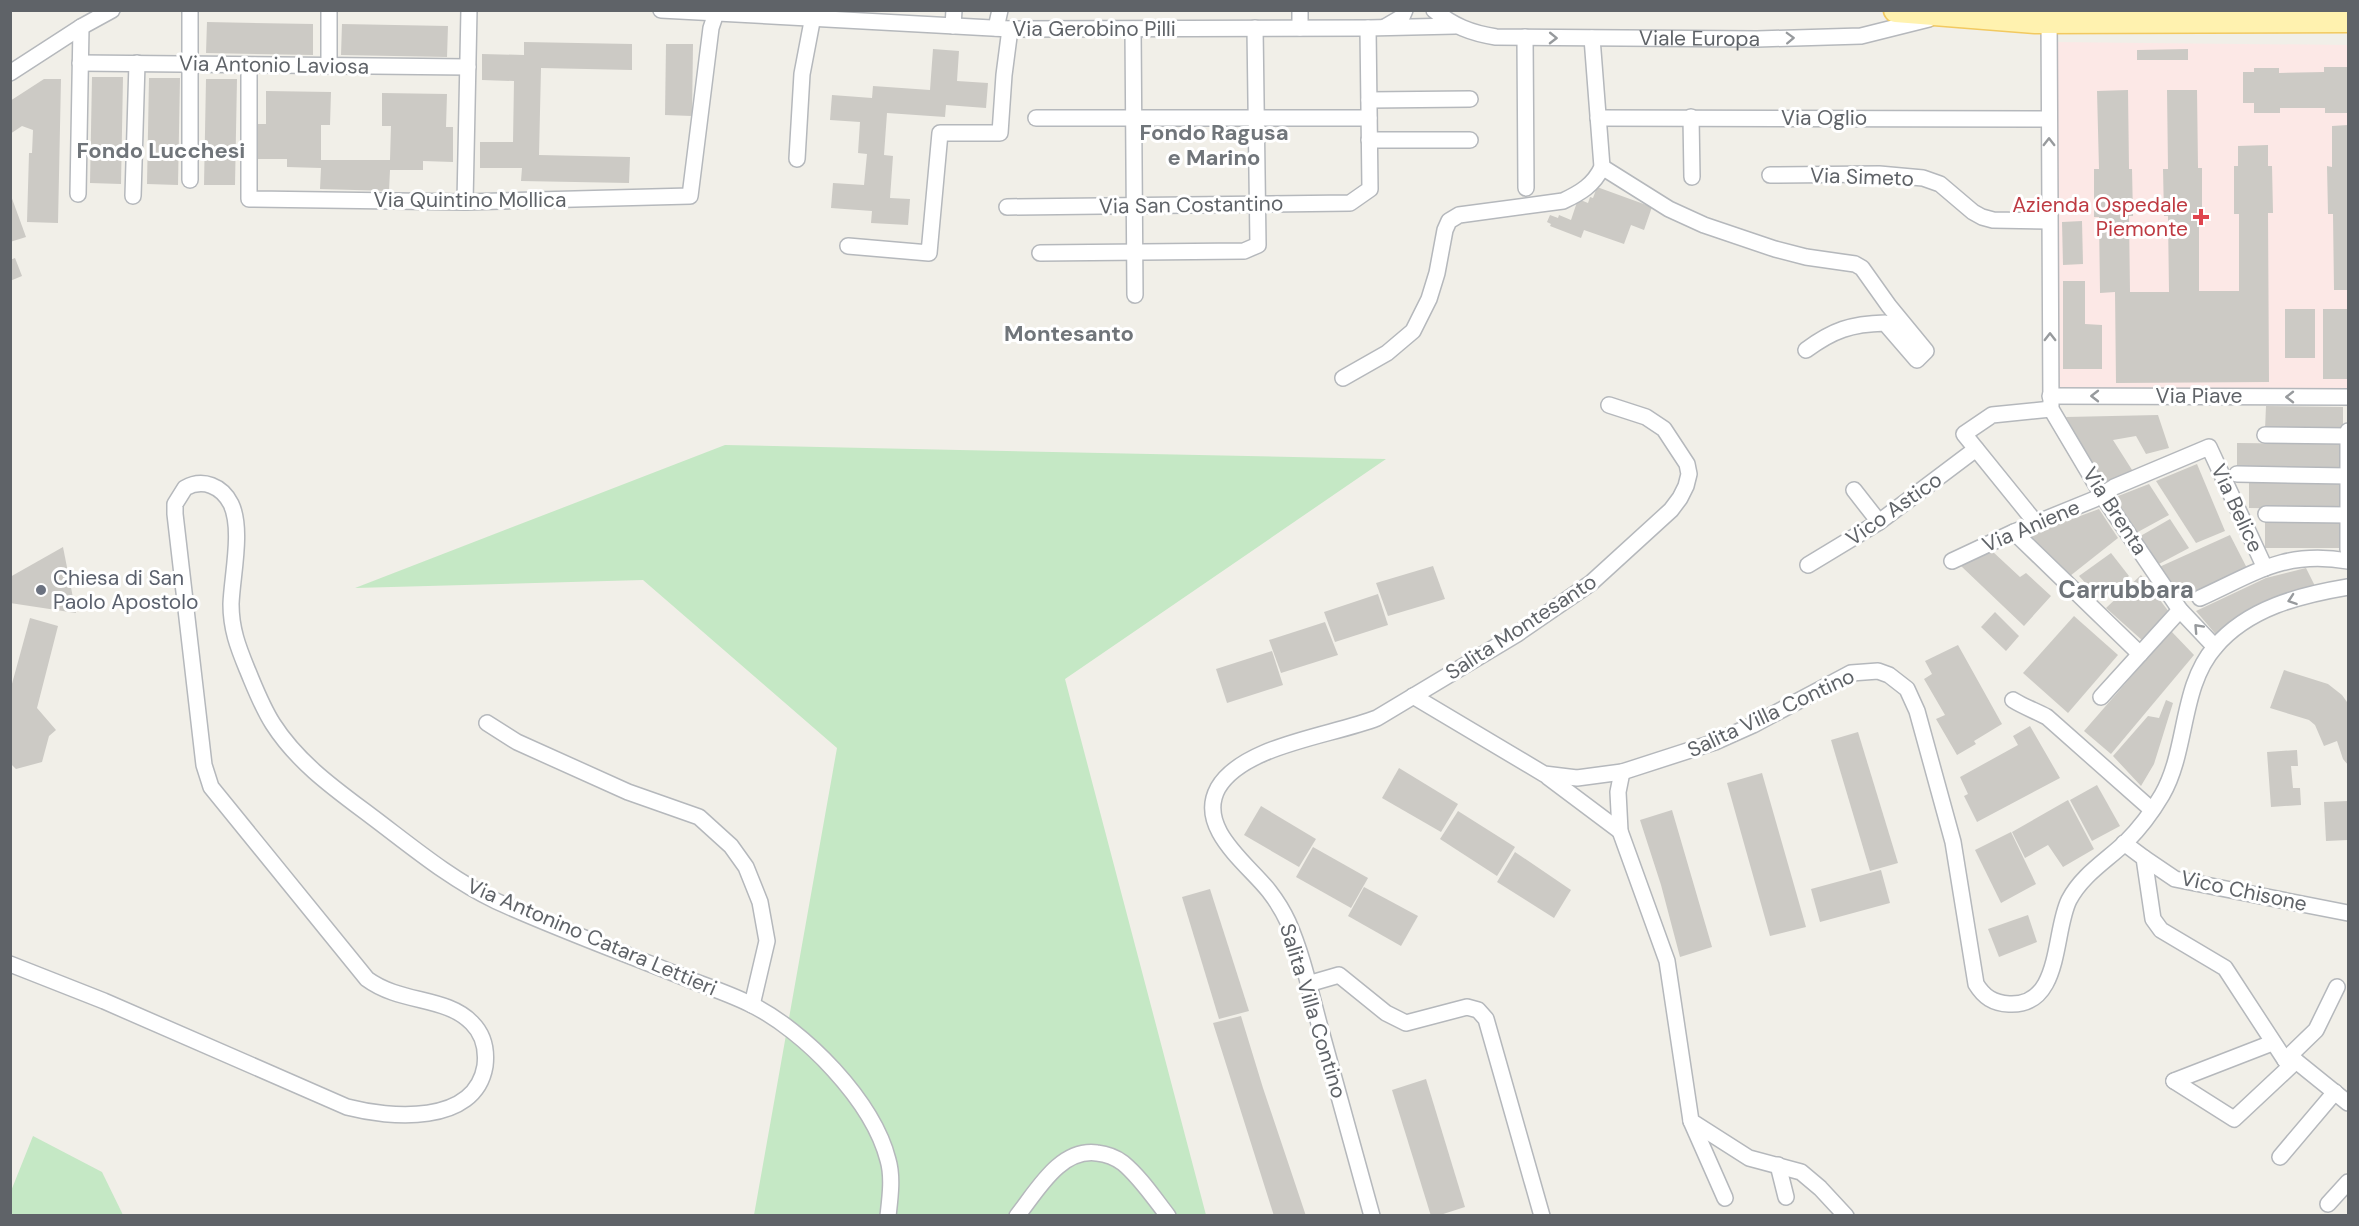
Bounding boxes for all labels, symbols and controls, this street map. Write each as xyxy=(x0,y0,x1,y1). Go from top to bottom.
street label: Via Gerobino Pilli xyxy=(1012,15,1176,43)
street label: Viale Europa xyxy=(1639,24,1760,53)
one-way arrow xyxy=(1549,32,1558,44)
one-way arrow xyxy=(1786,32,1795,44)
street label: Via Antonio Laviosa xyxy=(179,49,369,81)
street label: Via Oglio xyxy=(1781,104,1867,132)
district label: Fondo Ragusa e Marino xyxy=(1139,118,1289,172)
district label: Fondo Lucchesi xyxy=(77,136,245,165)
one-way arrow xyxy=(2043,138,2055,147)
street label: Via Simeto xyxy=(1810,161,1914,193)
street label: Via Quintino Mollica xyxy=(374,186,566,214)
street label: Via San Costantino xyxy=(1099,189,1283,221)
place label: Azienda Ospedale Piemonte xyxy=(2012,191,2188,243)
marker: Azienda Ospedale Piemonte xyxy=(2192,208,2210,226)
district label: Montesanto xyxy=(1004,319,1134,348)
one-way arrow xyxy=(2044,333,2056,342)
street label: Via Piave xyxy=(2156,382,2242,410)
one-way arrow xyxy=(2091,390,2100,402)
one-way arrow xyxy=(2286,390,2295,403)
street label: Via Belice xyxy=(2204,459,2270,557)
street label: Via Brenta xyxy=(2076,462,2154,560)
street label: Vico Astico xyxy=(1841,466,1947,552)
street label: Via Aniene xyxy=(1978,493,2084,559)
place label: Chiesa di San Paolo Apostolo xyxy=(53,564,198,616)
street label: Salita Montesanto xyxy=(1440,568,1602,686)
district label: Carrubbara xyxy=(2058,574,2194,605)
marker: Chiesa di San Paolo Apostolo xyxy=(34,583,48,597)
one-way arrow xyxy=(2287,593,2297,606)
one-way arrow xyxy=(2194,625,2205,636)
street label: Salita Villa Contino xyxy=(1683,662,1859,764)
street label: Vico Chisone xyxy=(2178,864,2310,918)
street label: Via Antonino Catara Lettieri xyxy=(463,872,721,1002)
street label: Salita Villa Contino xyxy=(1273,920,1353,1102)

